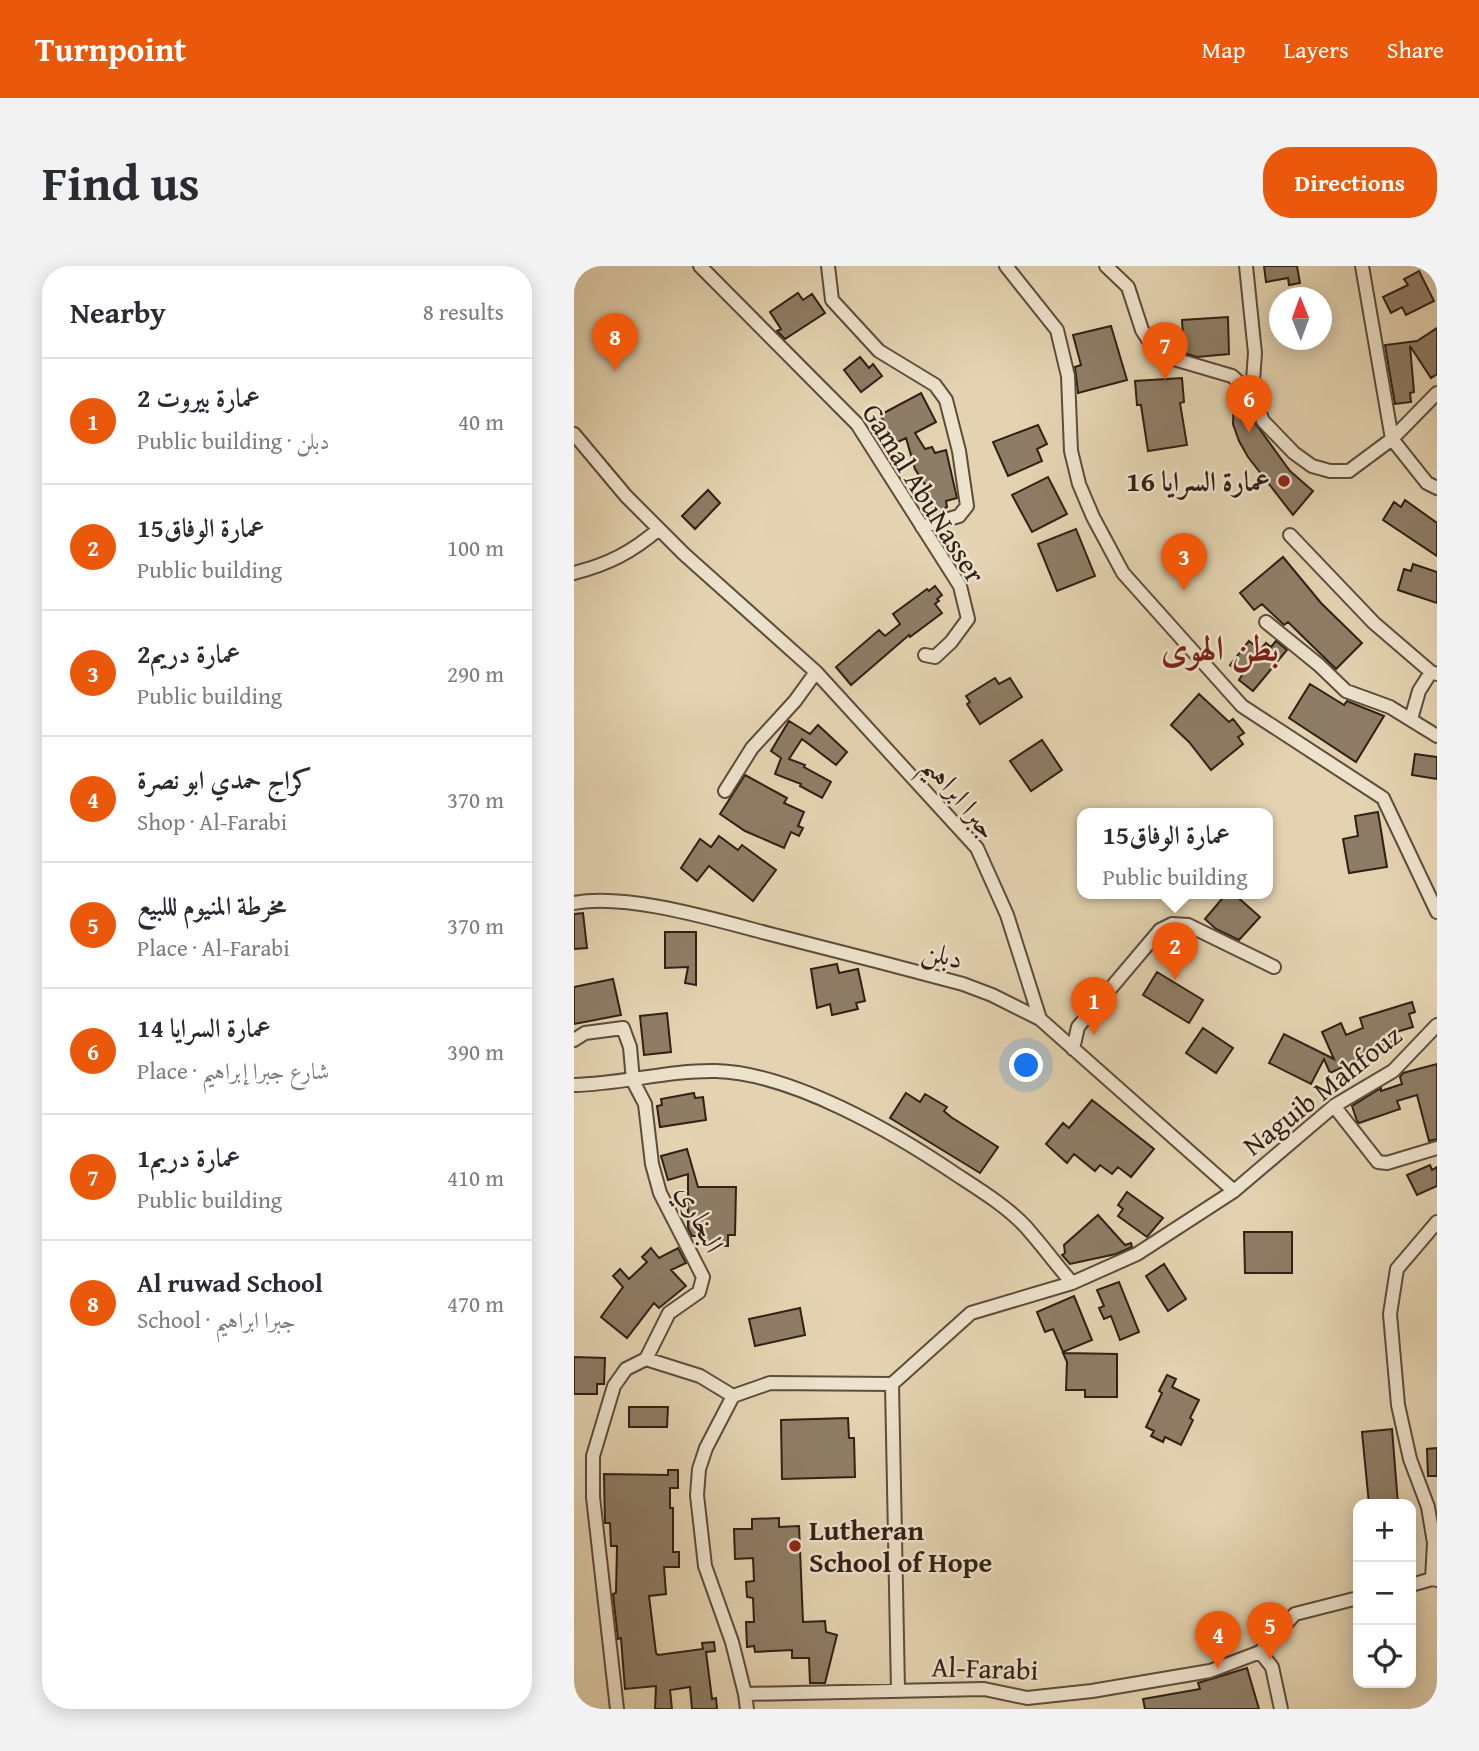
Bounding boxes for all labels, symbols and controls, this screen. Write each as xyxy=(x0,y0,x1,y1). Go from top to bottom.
text: Turnpoint xyxy=(35,25,187,73)
text: Map xyxy=(1202,32,1245,67)
text: Layers xyxy=(1283,32,1349,67)
text: Share xyxy=(1387,32,1444,67)
text: Find us xyxy=(42,146,200,218)
button: Directions xyxy=(1263,147,1437,218)
north arrow xyxy=(1269,287,1332,350)
text: Nearby xyxy=(70,290,166,334)
text: 8 results xyxy=(423,295,504,328)
pin: 8 xyxy=(592,313,638,371)
pin: 7 xyxy=(1142,322,1188,380)
pin: 6 xyxy=(1226,375,1272,433)
text: عمارة بيروت 2 xyxy=(137,378,260,417)
street label: Gamal AbuNasser xyxy=(853,395,996,591)
text: 1 xyxy=(87,405,99,438)
text: 40 m xyxy=(458,405,504,438)
text: Public building · دبلن xyxy=(137,424,330,457)
place label: عمارة السرايا 16 xyxy=(1126,460,1270,501)
marker: عمارة السرايا 16 xyxy=(1276,473,1292,489)
text: عمارة الوفاق15 xyxy=(137,508,265,547)
text: 2 xyxy=(87,531,99,564)
text: 100 m xyxy=(447,531,504,564)
pin: 3 xyxy=(1161,533,1207,591)
text: Public building xyxy=(137,553,282,586)
district label: بطن الهوى xyxy=(1161,622,1279,673)
text: عمارة دريم2 xyxy=(137,634,240,673)
text: 3 xyxy=(87,657,99,690)
text: 290 m xyxy=(447,657,504,690)
text: Public building xyxy=(137,679,282,712)
street label: جبرا ابراهيم xyxy=(908,746,1009,853)
text: كراج حمدي ابو نصرة xyxy=(137,760,312,799)
text: 4 xyxy=(87,783,99,816)
text: 370 m xyxy=(447,783,504,816)
text: Shop · Al-Farabi xyxy=(137,805,287,838)
popup xyxy=(1077,808,1273,899)
text: عمارة الوفاق15 xyxy=(1102,815,1230,854)
text: Public building xyxy=(1102,860,1248,893)
text: مخرطة المنيوم لللبيع xyxy=(137,886,286,925)
text: 5 xyxy=(87,909,99,942)
text: 370 m xyxy=(447,909,504,942)
pin: 2 xyxy=(1152,922,1198,980)
street label: دبلن xyxy=(918,928,968,979)
text: Place · Al-Farabi xyxy=(137,931,290,964)
pin: 1 xyxy=(1071,977,1117,1035)
text: عمارة السرايا 14 xyxy=(137,1008,271,1047)
street label: Naguib Mahfouz xyxy=(1234,1014,1410,1165)
text: 6 xyxy=(87,1035,99,1068)
text: 390 m xyxy=(447,1035,504,1068)
your location xyxy=(1009,1048,1043,1082)
text: Place · شارع جبرا إبراهيم xyxy=(137,1054,329,1087)
text: عمارة دريم1 xyxy=(137,1138,240,1177)
text: 7 xyxy=(87,1161,99,1194)
text: 410 m xyxy=(447,1161,504,1194)
street label: البخاري xyxy=(665,1177,736,1260)
text: Public building xyxy=(137,1183,282,1216)
text: Al ruwad School xyxy=(137,1263,323,1302)
text: 8 xyxy=(87,1287,99,1320)
text: 470 m xyxy=(447,1287,504,1320)
text: School · جبرا ابراهيم xyxy=(137,1303,296,1336)
map controls xyxy=(1353,1499,1416,1688)
button: + xyxy=(1353,1499,1416,1562)
place label: Lutheran School of Hope xyxy=(809,1509,992,1582)
marker: Lutheran School of Hope xyxy=(787,1538,803,1554)
button: − xyxy=(1353,1562,1416,1625)
pin: 5 xyxy=(1247,1602,1293,1660)
pin: 4 xyxy=(1195,1611,1241,1669)
button: locate xyxy=(1353,1625,1416,1688)
street label: Al-Farabi xyxy=(931,1645,1039,1690)

